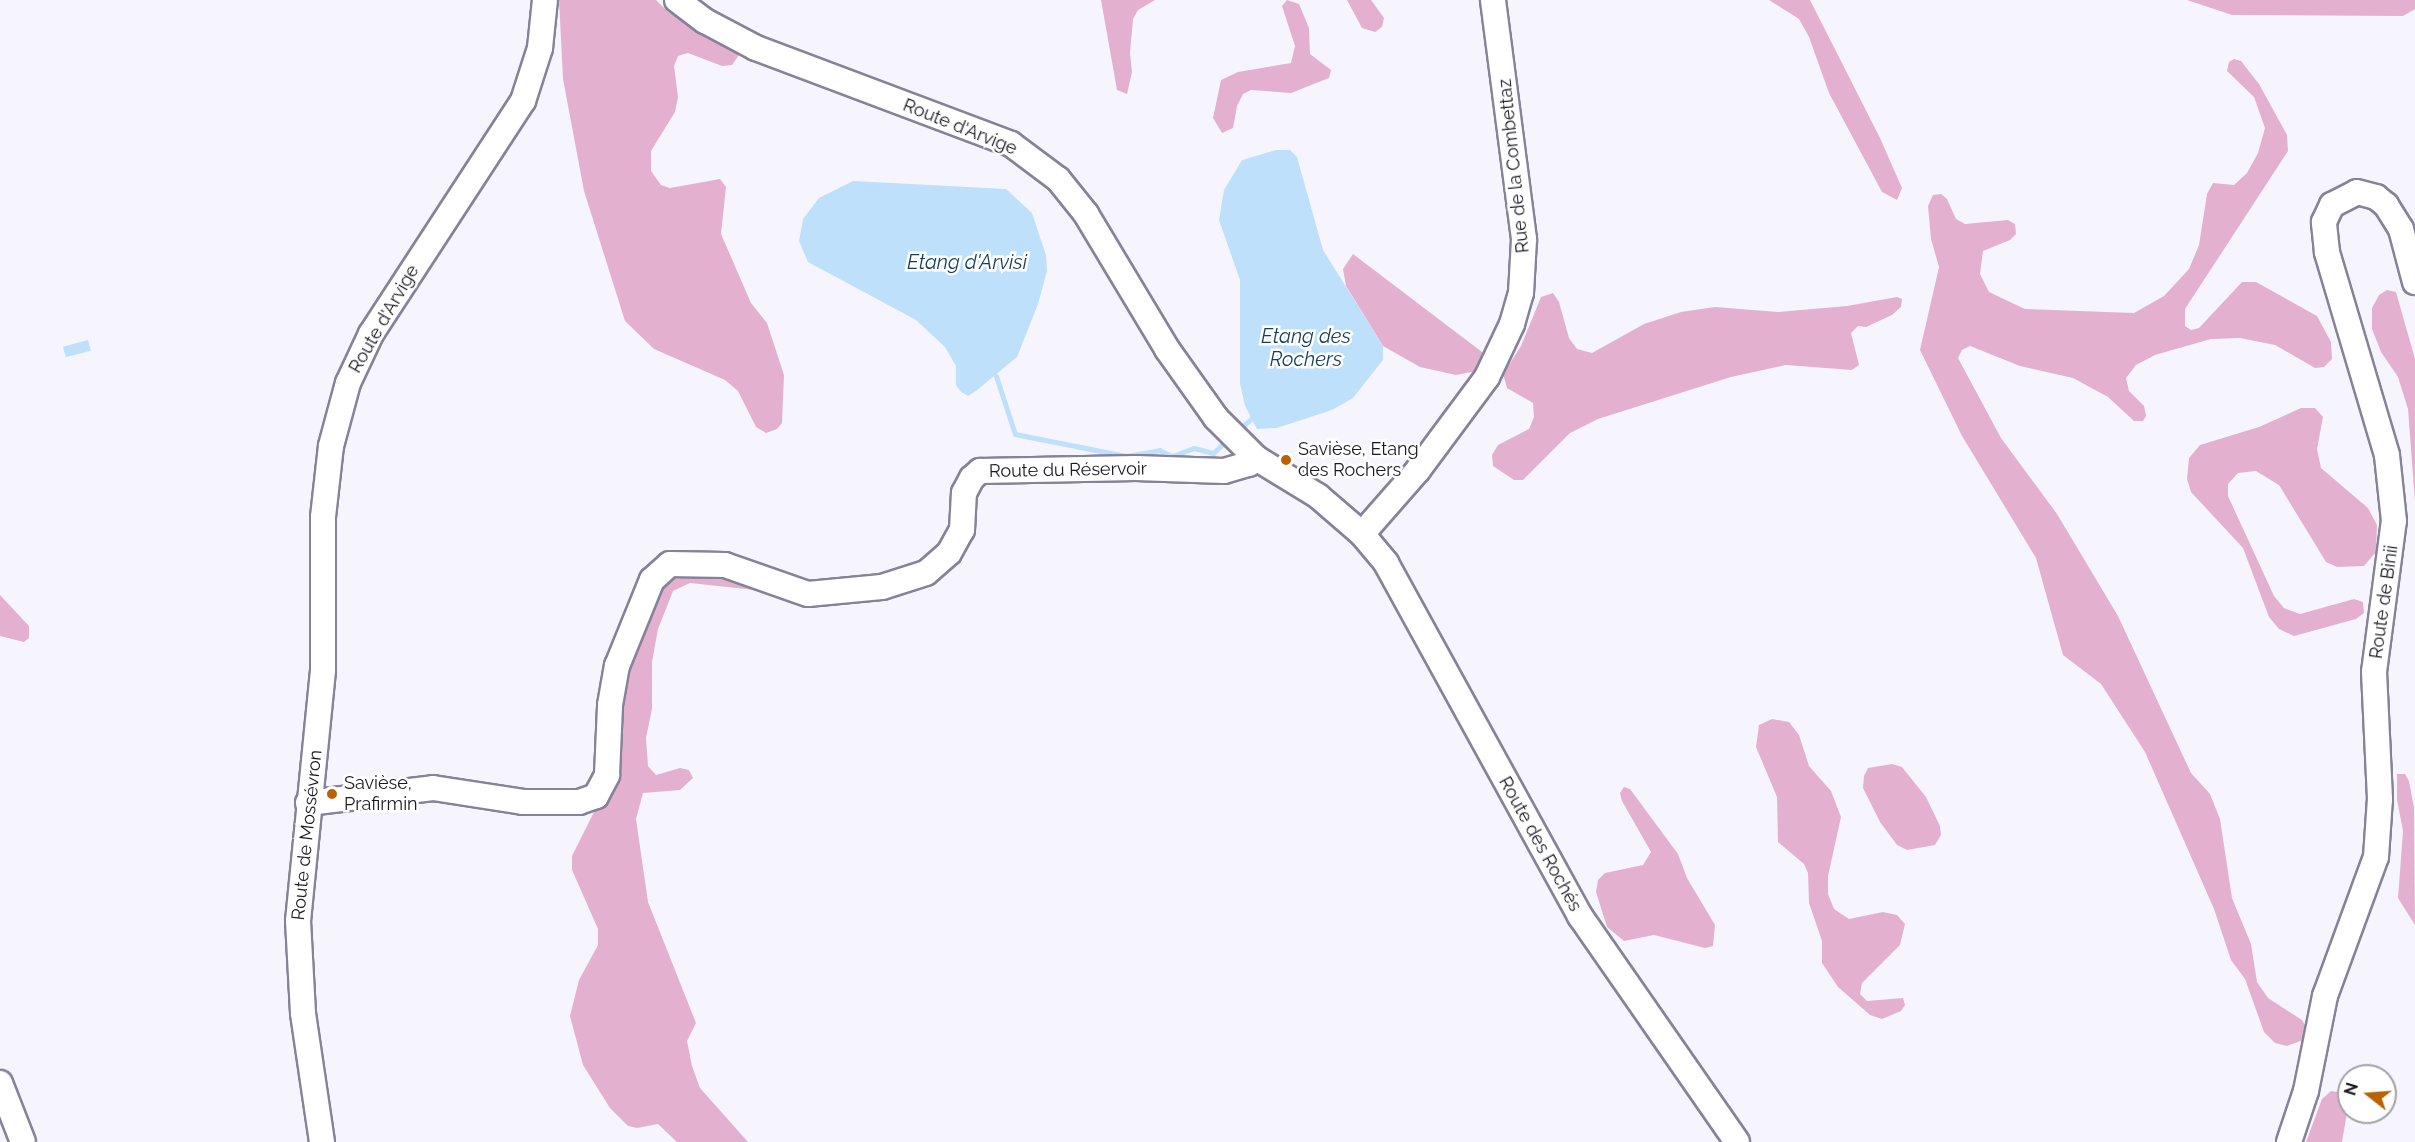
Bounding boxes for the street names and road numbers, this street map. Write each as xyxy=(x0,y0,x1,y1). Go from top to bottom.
street label: Rue de la Combettaz xyxy=(1494,78,1534,254)
street label: Route d'Arvige xyxy=(900,94,1020,160)
street label: Route d'Arvige xyxy=(344,261,424,377)
street label: Route du Réservoir xyxy=(989,458,1147,482)
street label: Route de Binii xyxy=(2365,544,2403,660)
street label: Route de Mossévron xyxy=(287,749,327,921)
street label: Route des Rochés xyxy=(1494,773,1586,915)

